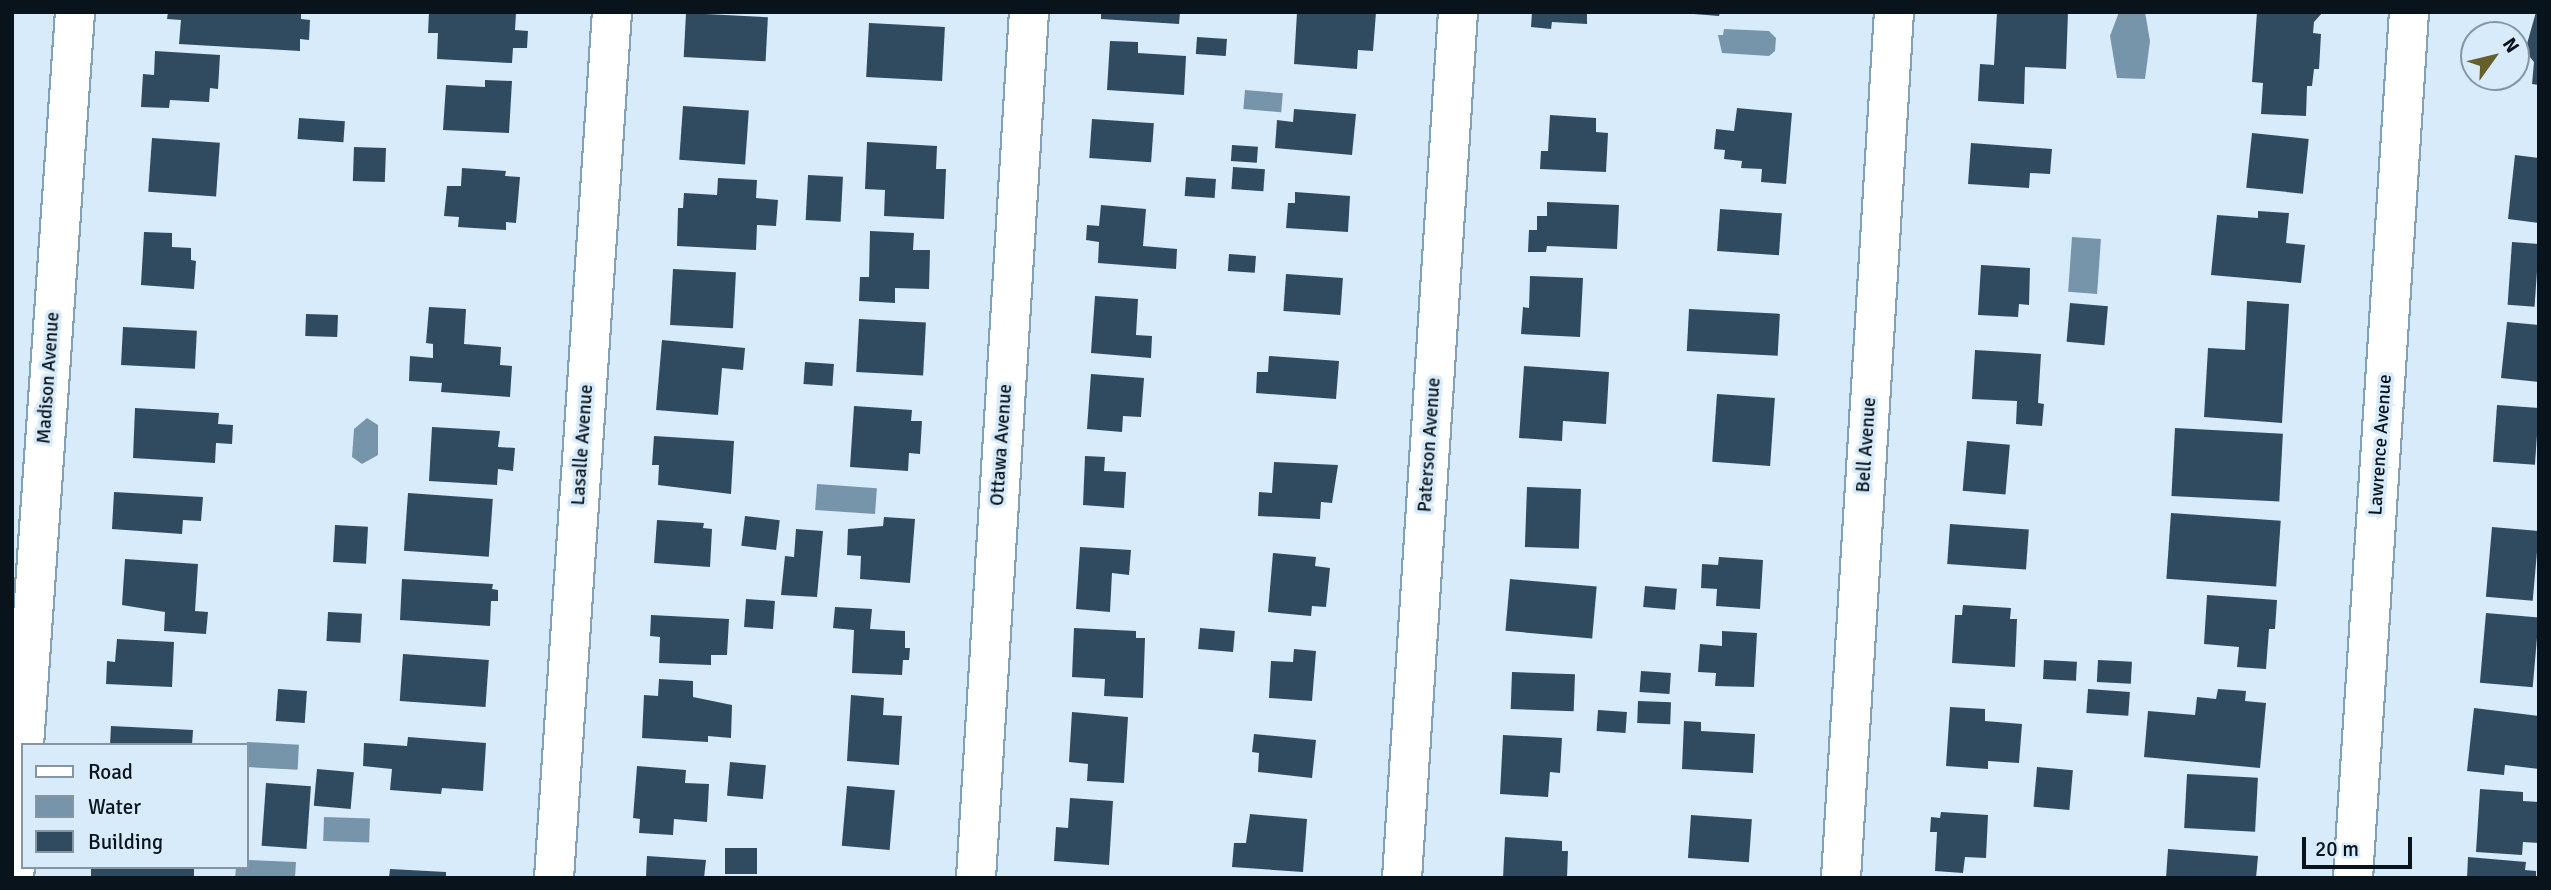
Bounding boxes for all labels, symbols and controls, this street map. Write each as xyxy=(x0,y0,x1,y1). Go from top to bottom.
north arrow xyxy=(2460,21,2530,91)
text: N xyxy=(2497,33,2524,58)
street label: Madison Avenue xyxy=(33,311,65,445)
street label: Lawrence Avenue xyxy=(2365,374,2397,516)
street label: Paterson Avenue xyxy=(1414,377,1446,513)
street label: Ottawa Avenue xyxy=(986,383,1018,507)
street label: Lasalle Avenue xyxy=(567,384,599,506)
street label: Bell Avenue xyxy=(1852,397,1882,493)
legend xyxy=(21,743,248,869)
text: Road xyxy=(88,759,133,785)
text: Water xyxy=(88,794,141,820)
scale bar xyxy=(2306,824,2416,868)
text: Building xyxy=(88,829,163,855)
text: 20 m xyxy=(2315,836,2359,862)

